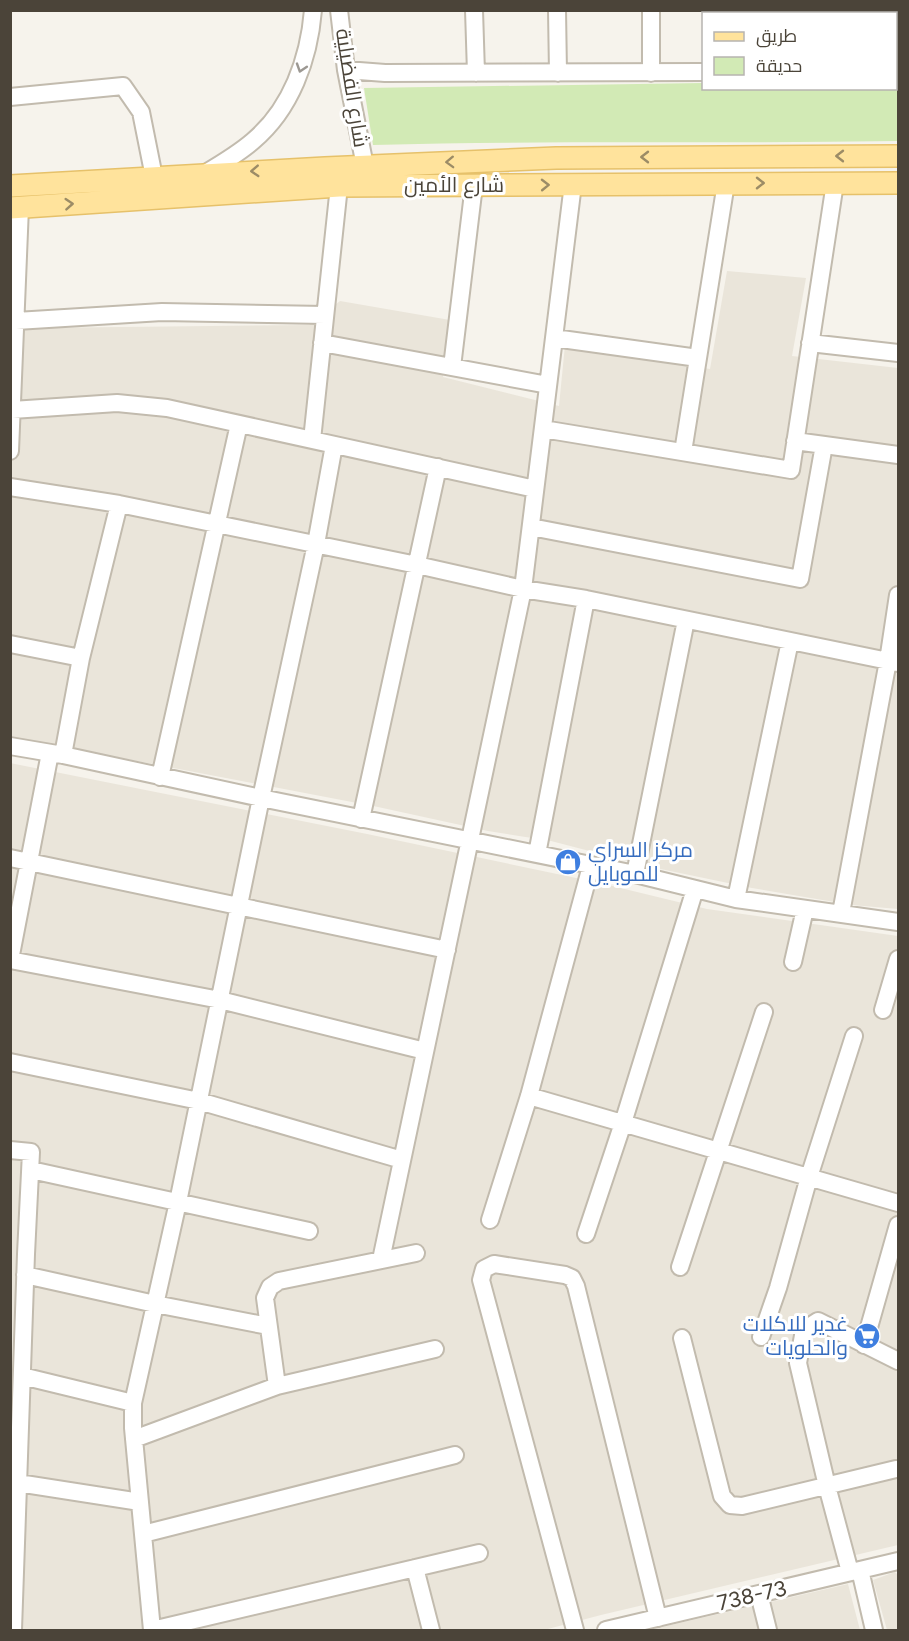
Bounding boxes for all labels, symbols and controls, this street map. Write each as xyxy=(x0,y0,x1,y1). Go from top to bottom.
legend xyxy=(702,12,897,90)
text: طريق xyxy=(756,25,797,48)
street label: شارع الفضيلية xyxy=(329,27,374,150)
text: حديقة xyxy=(756,55,802,76)
one-way arrow xyxy=(295,62,308,72)
one-way arrow xyxy=(836,150,845,162)
one-way arrow xyxy=(641,151,650,163)
one-way arrow xyxy=(446,156,455,169)
one-way arrow xyxy=(251,165,260,178)
street label: شارع الأمين xyxy=(404,172,504,199)
one-way arrow xyxy=(756,177,765,189)
one-way arrow xyxy=(540,179,549,191)
one-way arrow xyxy=(64,198,73,211)
place label: مركز السراي للموبايل xyxy=(588,837,693,887)
shop icon: مركز السراي للموبايل xyxy=(553,847,583,877)
place label: غدير للاكلات والحلويات xyxy=(743,1311,848,1360)
supermarket icon: غدير للاكلات والحلويات xyxy=(852,1321,882,1351)
street label: 738-73 xyxy=(714,1575,789,1616)

